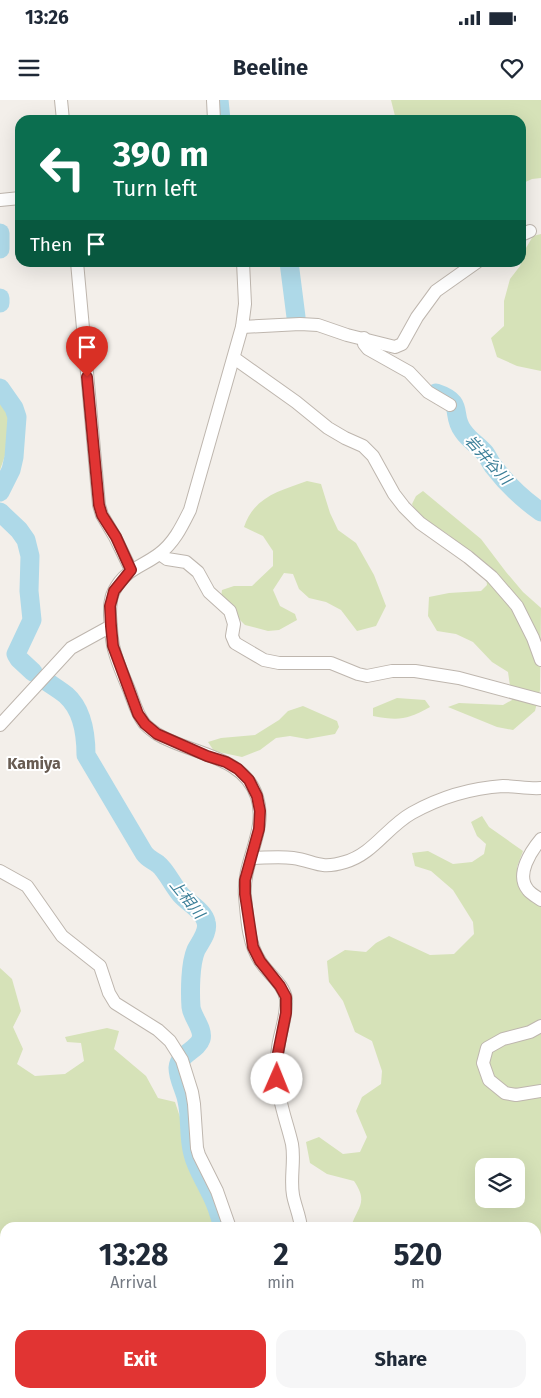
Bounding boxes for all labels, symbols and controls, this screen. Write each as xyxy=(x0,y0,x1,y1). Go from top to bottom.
text: 13:26 xyxy=(25,6,69,29)
icon: menu xyxy=(15,54,43,82)
text: Beeline xyxy=(233,54,308,81)
icon: heart xyxy=(498,54,526,82)
text: 390 m xyxy=(113,133,209,175)
icon: left xyxy=(30,135,95,200)
text: Turn left xyxy=(113,175,197,202)
icon: arrive xyxy=(82,230,110,258)
text: Then xyxy=(30,233,72,256)
pin xyxy=(66,326,108,377)
icon: arrive xyxy=(73,333,101,361)
water label: 岩井谷川 xyxy=(461,432,516,490)
district label: Kamiya xyxy=(7,754,61,773)
water label: 上相川 xyxy=(166,876,209,924)
position arrow xyxy=(250,1052,302,1104)
map controls xyxy=(475,1158,525,1208)
button: layers xyxy=(475,1158,525,1208)
text: 13:28 xyxy=(99,1237,168,1273)
text: 2 xyxy=(273,1237,289,1273)
text: 520 xyxy=(393,1237,442,1273)
text: Arrival xyxy=(110,1273,157,1292)
text: min xyxy=(267,1273,295,1292)
text: m xyxy=(411,1273,425,1292)
button: Exit xyxy=(15,1330,266,1388)
button: Share xyxy=(276,1330,526,1388)

